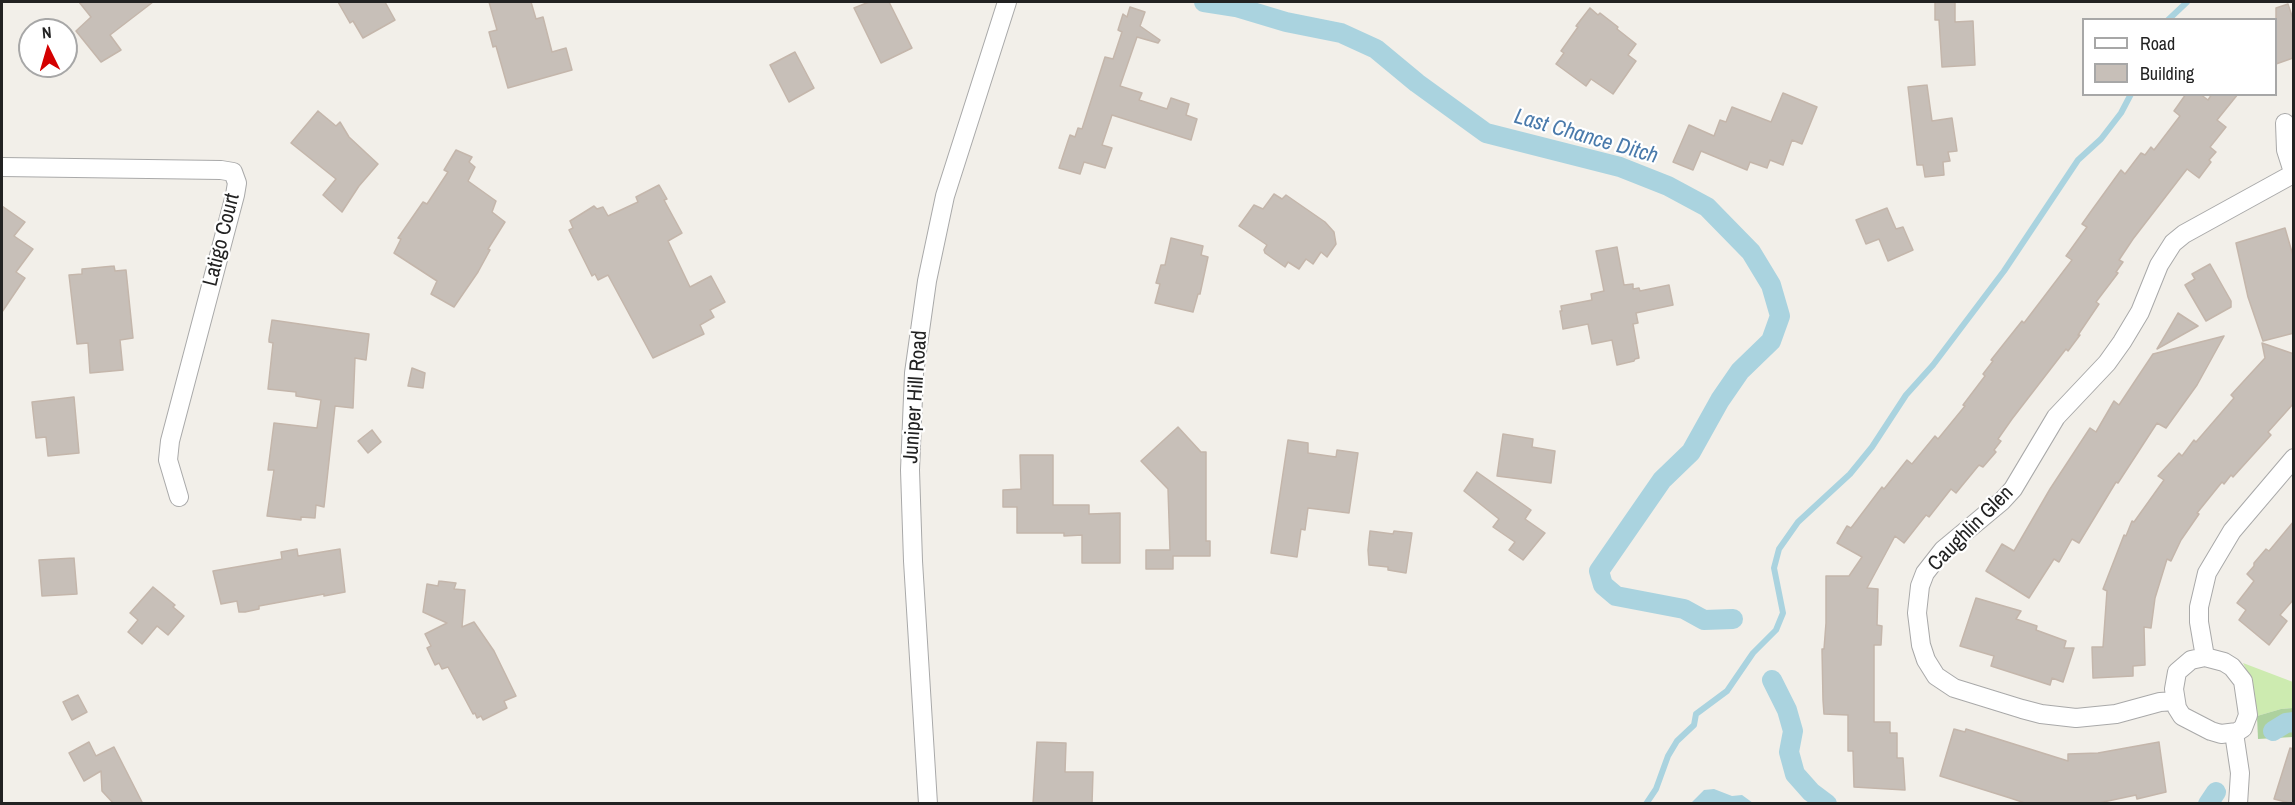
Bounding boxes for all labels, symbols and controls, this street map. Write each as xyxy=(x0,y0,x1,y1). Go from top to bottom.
north arrow xyxy=(18,18,78,78)
legend xyxy=(2082,18,2277,96)
text: N xyxy=(41,21,52,43)
text: Road xyxy=(2140,31,2175,56)
text: Building xyxy=(2140,61,2194,86)
water label: Last Chance Ditch xyxy=(1511,104,1661,170)
street label: Latigo Court xyxy=(198,191,246,289)
street label: Juniper Hill Road xyxy=(899,330,933,464)
street label: Caughlin Glen xyxy=(1923,481,2019,577)

